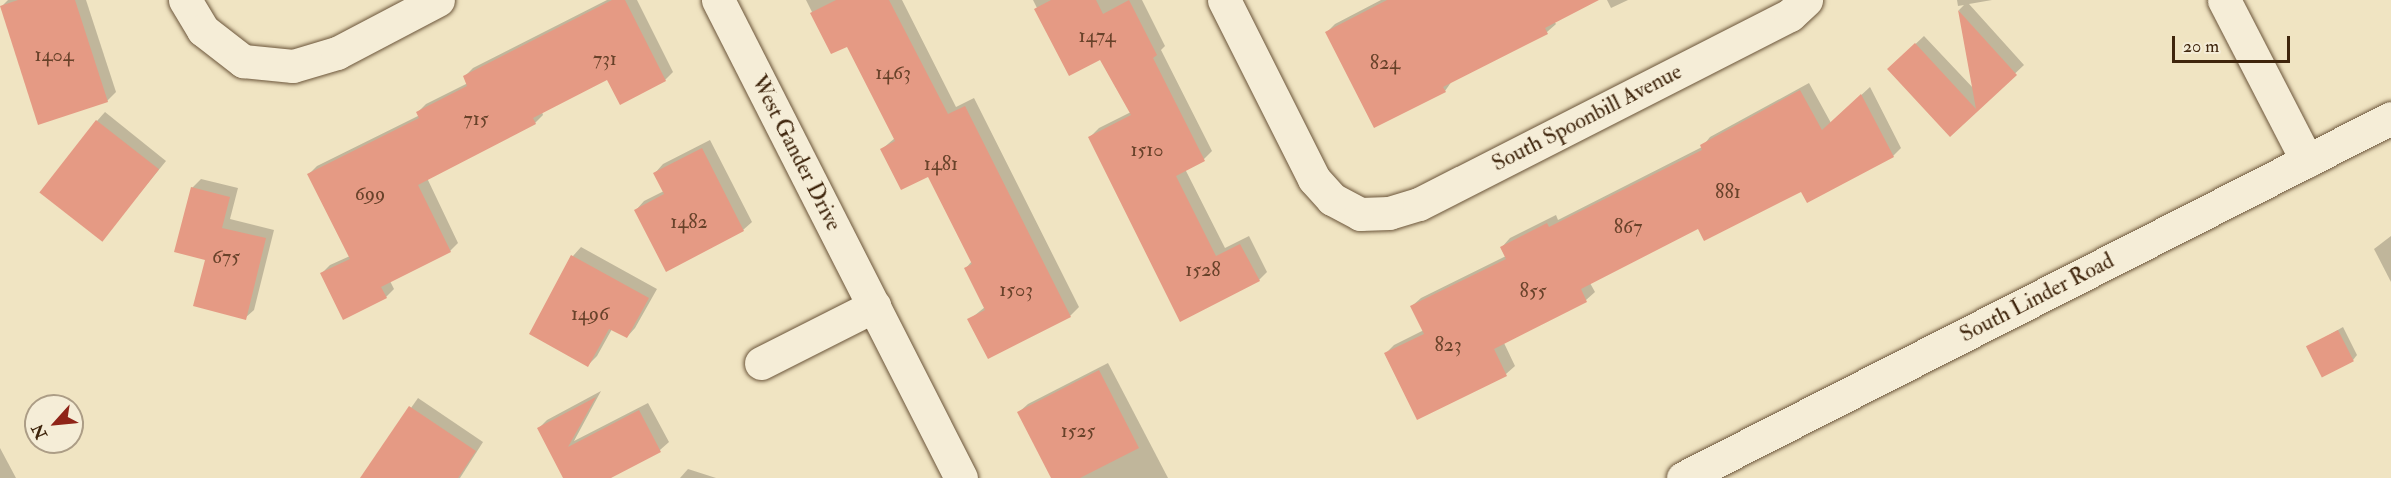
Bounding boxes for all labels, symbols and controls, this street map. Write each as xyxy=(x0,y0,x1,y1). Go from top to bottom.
house number: 1474 xyxy=(1079,23,1115,47)
scale bar xyxy=(2175,24,2294,62)
text: 20 m xyxy=(2183,35,2219,58)
house number: 1404 xyxy=(35,42,73,66)
house number: 731 xyxy=(593,46,617,70)
house number: 824 xyxy=(1370,50,1400,74)
street label: South Spoonbill Avenue xyxy=(1488,59,1686,177)
house number: 1463 xyxy=(875,60,911,84)
street label: West Gander Drive xyxy=(745,71,847,235)
house number: 715 xyxy=(463,106,489,130)
house number: 1510 xyxy=(1130,137,1164,161)
house number: 1481 xyxy=(924,151,958,175)
house number: 881 xyxy=(1715,179,1741,203)
house number: 699 xyxy=(355,181,385,205)
house number: 1482 xyxy=(670,209,708,233)
house number: 867 xyxy=(1614,214,1642,238)
house number: 675 xyxy=(212,244,240,268)
street label: South Linder Road xyxy=(1956,248,2118,348)
house number: 1528 xyxy=(1185,257,1221,281)
house number: 1503 xyxy=(999,277,1033,301)
house number: 855 xyxy=(1520,278,1546,302)
house number: 1496 xyxy=(571,301,609,325)
house number: 823 xyxy=(1434,332,1462,356)
north arrow xyxy=(24,394,84,454)
house number: 1525 xyxy=(1061,418,1095,442)
text: N xyxy=(28,420,52,442)

